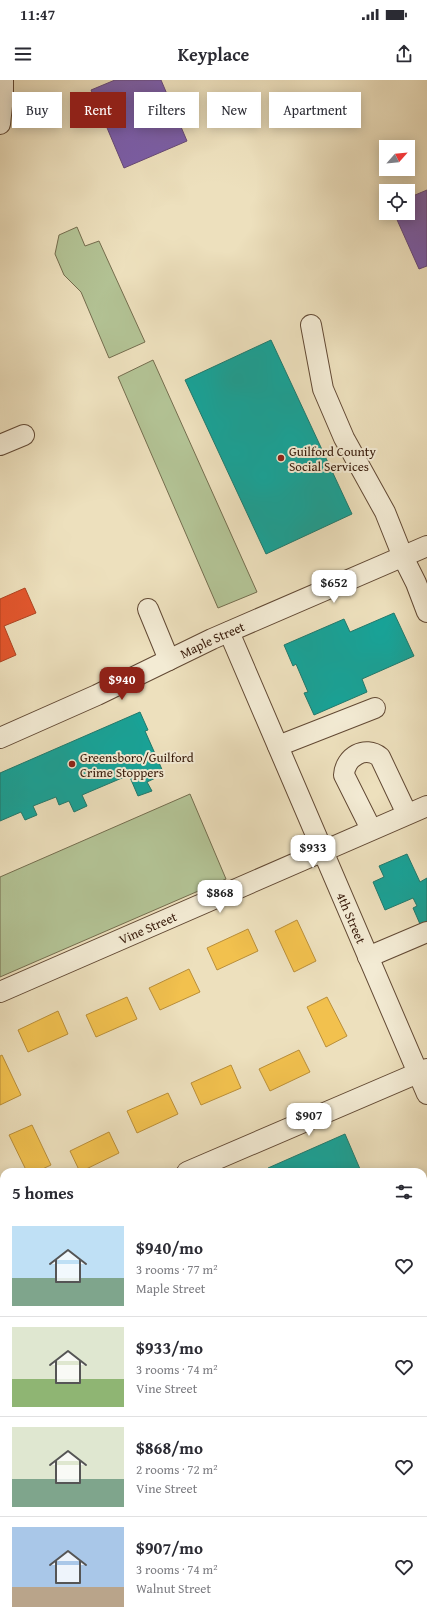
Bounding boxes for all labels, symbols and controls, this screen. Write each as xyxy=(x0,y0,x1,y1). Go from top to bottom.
text: 11:47 xyxy=(20,4,55,25)
text: Keyplace xyxy=(178,41,249,68)
icon: menu xyxy=(12,43,34,65)
icon: share xyxy=(393,43,415,65)
chip: Buy xyxy=(12,92,62,128)
chip: Rent xyxy=(70,92,126,128)
chip: Filters xyxy=(134,92,199,128)
chip: New xyxy=(207,92,261,128)
chip: Apartment xyxy=(269,92,361,128)
north arrow xyxy=(379,140,415,176)
map controls xyxy=(379,140,415,220)
button: locate xyxy=(379,184,415,220)
place label: Guilford County Social Services xyxy=(289,442,376,476)
marker: Guilford County Social Services xyxy=(276,453,286,463)
pin: $652 xyxy=(310,570,358,604)
text: $652 xyxy=(321,573,347,592)
street label: Maple Street xyxy=(177,616,248,663)
pin: $940 xyxy=(98,667,146,701)
text: $940 xyxy=(109,670,135,689)
place label: Greensboro/Guilford Crime Stoppers xyxy=(80,748,194,782)
marker: Greensboro/Guilford Crime Stoppers xyxy=(67,759,77,769)
pin: $933 xyxy=(289,835,337,869)
text: $933 xyxy=(300,838,326,857)
pin: $868 xyxy=(196,880,244,914)
text: $868 xyxy=(207,883,233,902)
street label: 4th Street xyxy=(332,889,371,947)
street label: Vine Street xyxy=(116,907,180,949)
pin: $907 xyxy=(285,1103,333,1137)
text: $907 xyxy=(296,1106,322,1125)
text: 5 homes xyxy=(12,1180,74,1205)
icon: filters xyxy=(393,1181,415,1203)
text: $940/mo xyxy=(136,1235,203,1260)
icon: home xyxy=(44,1242,92,1290)
icon: heart xyxy=(393,1255,415,1277)
text: 3 rooms · 77 m² xyxy=(136,1260,218,1279)
text: Maple Street xyxy=(136,1279,205,1298)
text: $933/mo xyxy=(136,1335,203,1360)
icon: home xyxy=(44,1343,92,1391)
icon: heart xyxy=(393,1356,415,1378)
text: 3 rooms · 74 m² xyxy=(136,1360,218,1379)
text: Vine Street xyxy=(136,1379,197,1398)
text: $868/mo xyxy=(136,1435,203,1460)
icon: home xyxy=(44,1443,92,1491)
icon: heart xyxy=(393,1456,415,1478)
text: 2 rooms · 72 m² xyxy=(136,1460,218,1479)
text: Vine Street xyxy=(136,1479,197,1498)
text: $907/mo xyxy=(136,1535,203,1560)
icon: home xyxy=(44,1543,92,1591)
icon: heart xyxy=(393,1556,415,1578)
text: 3 rooms · 74 m² xyxy=(136,1560,218,1579)
text: Walnut Street xyxy=(136,1579,211,1598)

